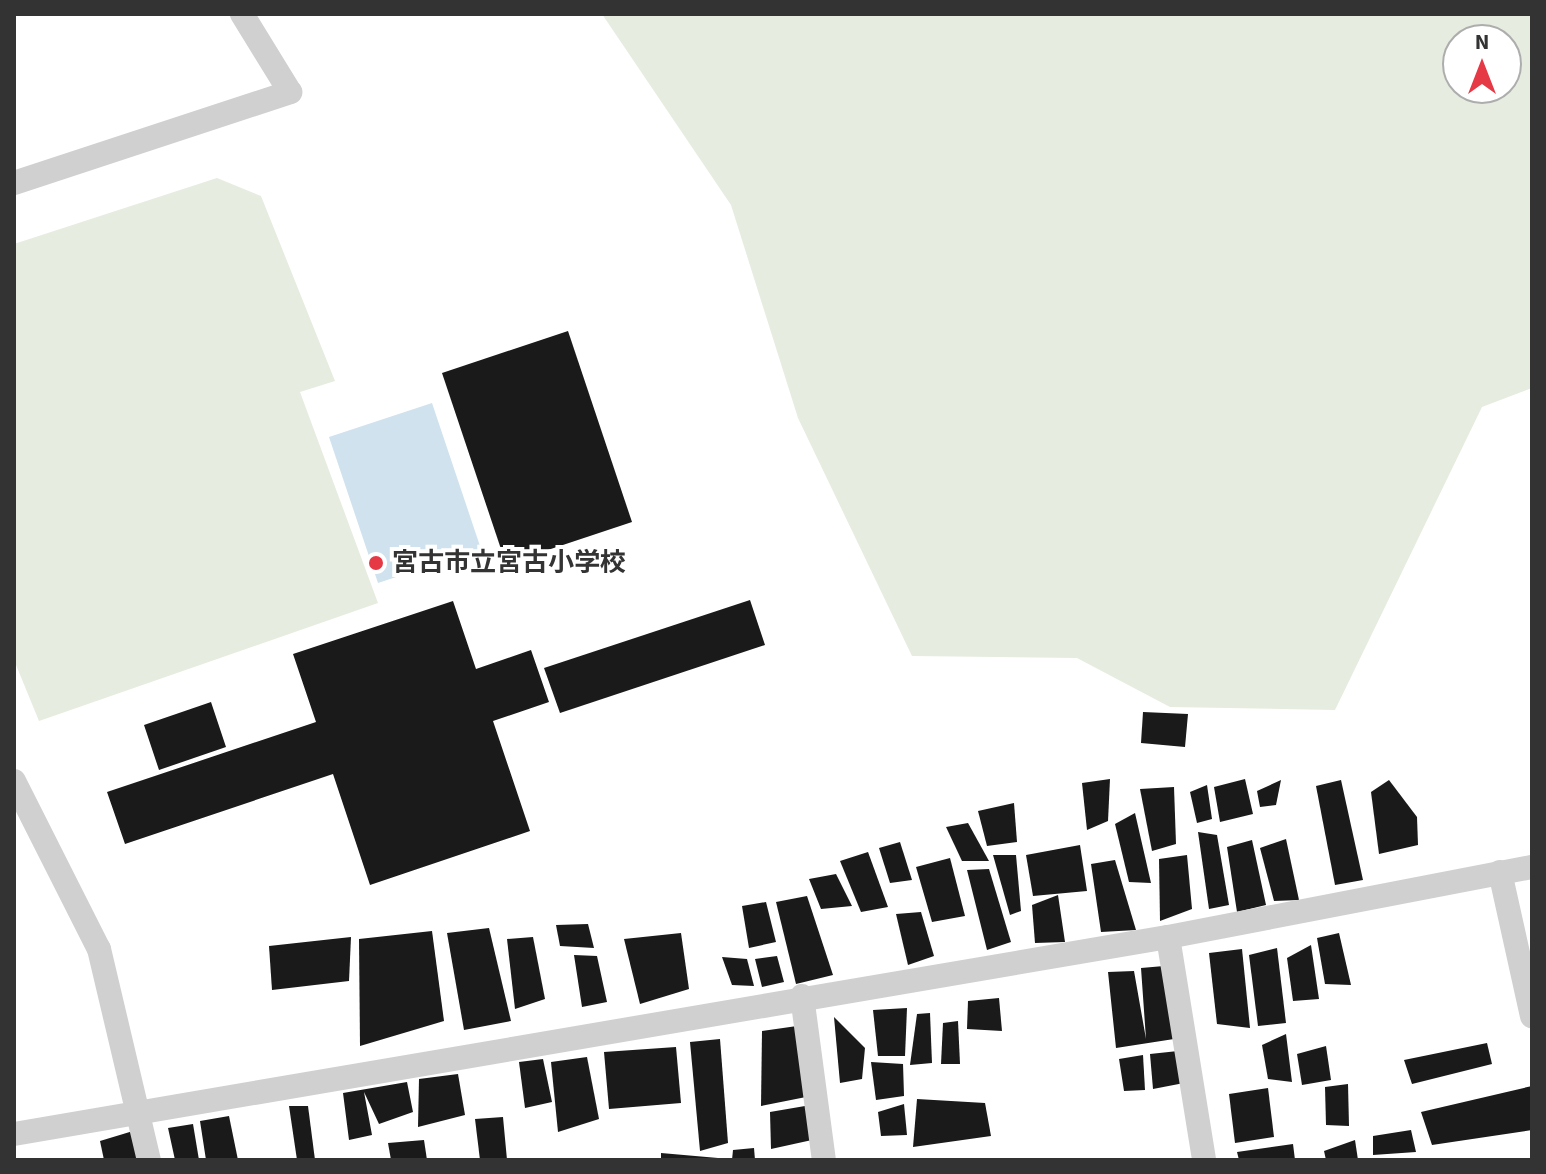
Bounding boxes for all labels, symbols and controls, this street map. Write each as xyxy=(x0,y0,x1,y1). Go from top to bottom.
north arrow xyxy=(1442,24,1522,104)
text: N xyxy=(1475,26,1489,58)
place label: 宮古市立宮古小学校 xyxy=(392,547,626,579)
marker: 宮古市立宮古小学校 xyxy=(367,554,385,572)

